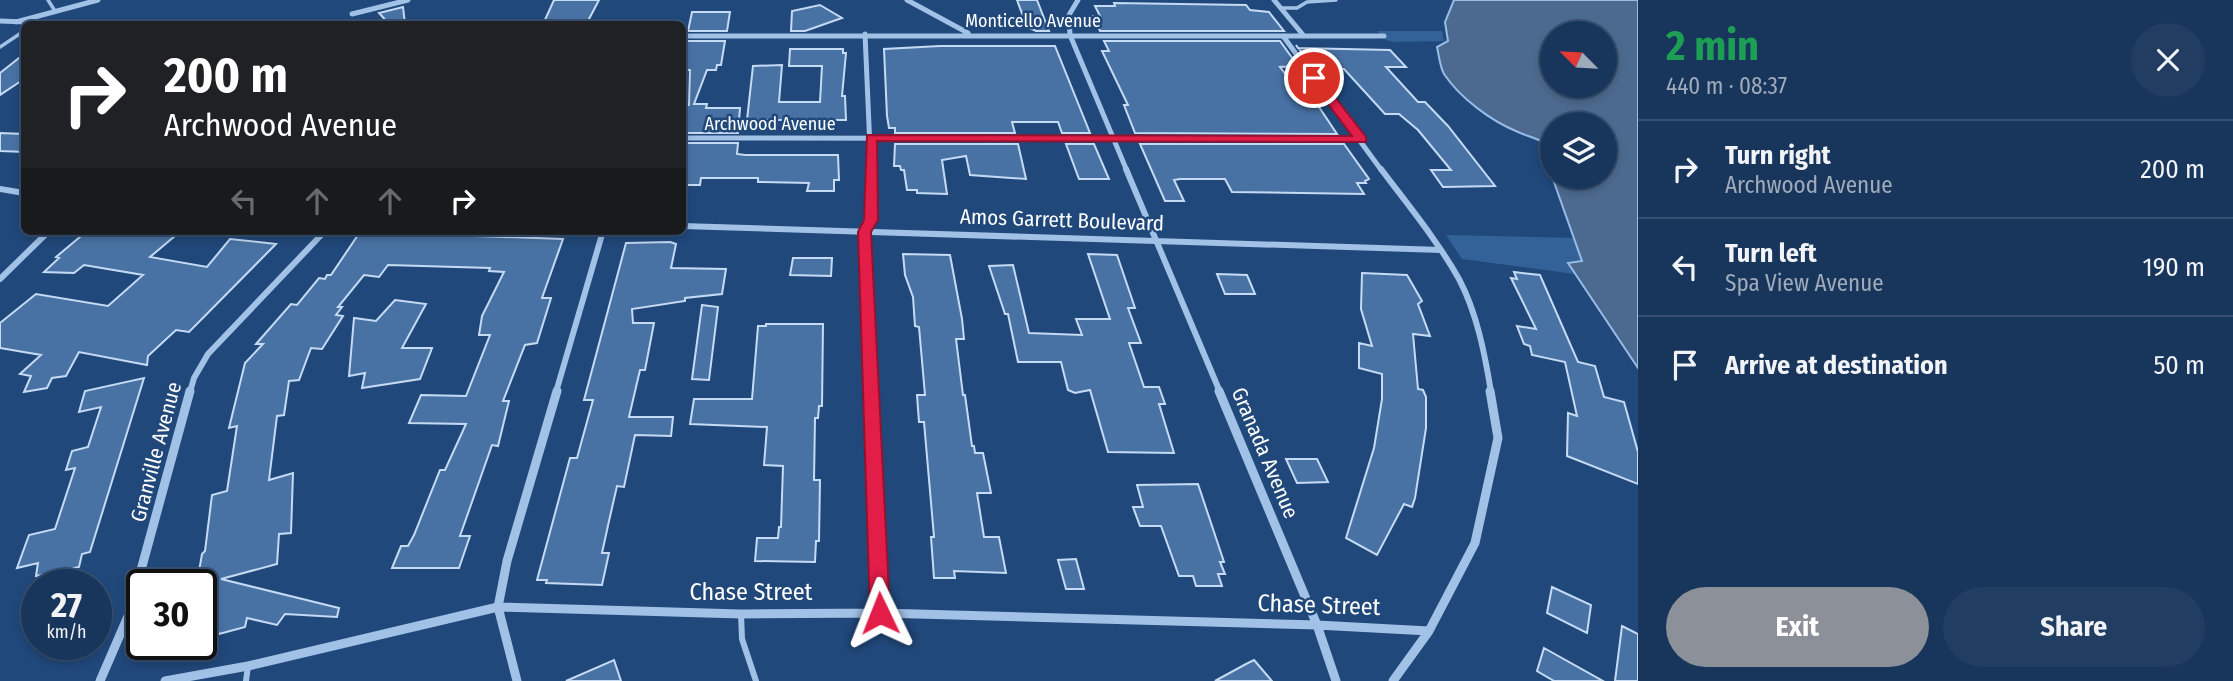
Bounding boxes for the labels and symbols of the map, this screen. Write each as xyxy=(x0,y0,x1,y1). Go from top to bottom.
street label: Monticello Avenue xyxy=(965,10,1101,32)
north arrow xyxy=(1540,21,1617,98)
pin xyxy=(1284,48,1344,108)
street label: Archwood Avenue xyxy=(704,113,836,135)
street label: Amos Garrett Boulevard xyxy=(960,203,1164,237)
street label: Granville Avenue xyxy=(125,379,187,525)
street label: Granada Avenue xyxy=(1226,384,1304,522)
speed limit sign: 30 xyxy=(126,569,217,660)
position arrow xyxy=(843,576,917,650)
street label: Chase Street xyxy=(690,578,813,606)
street label: Chase Street xyxy=(1257,589,1381,621)

